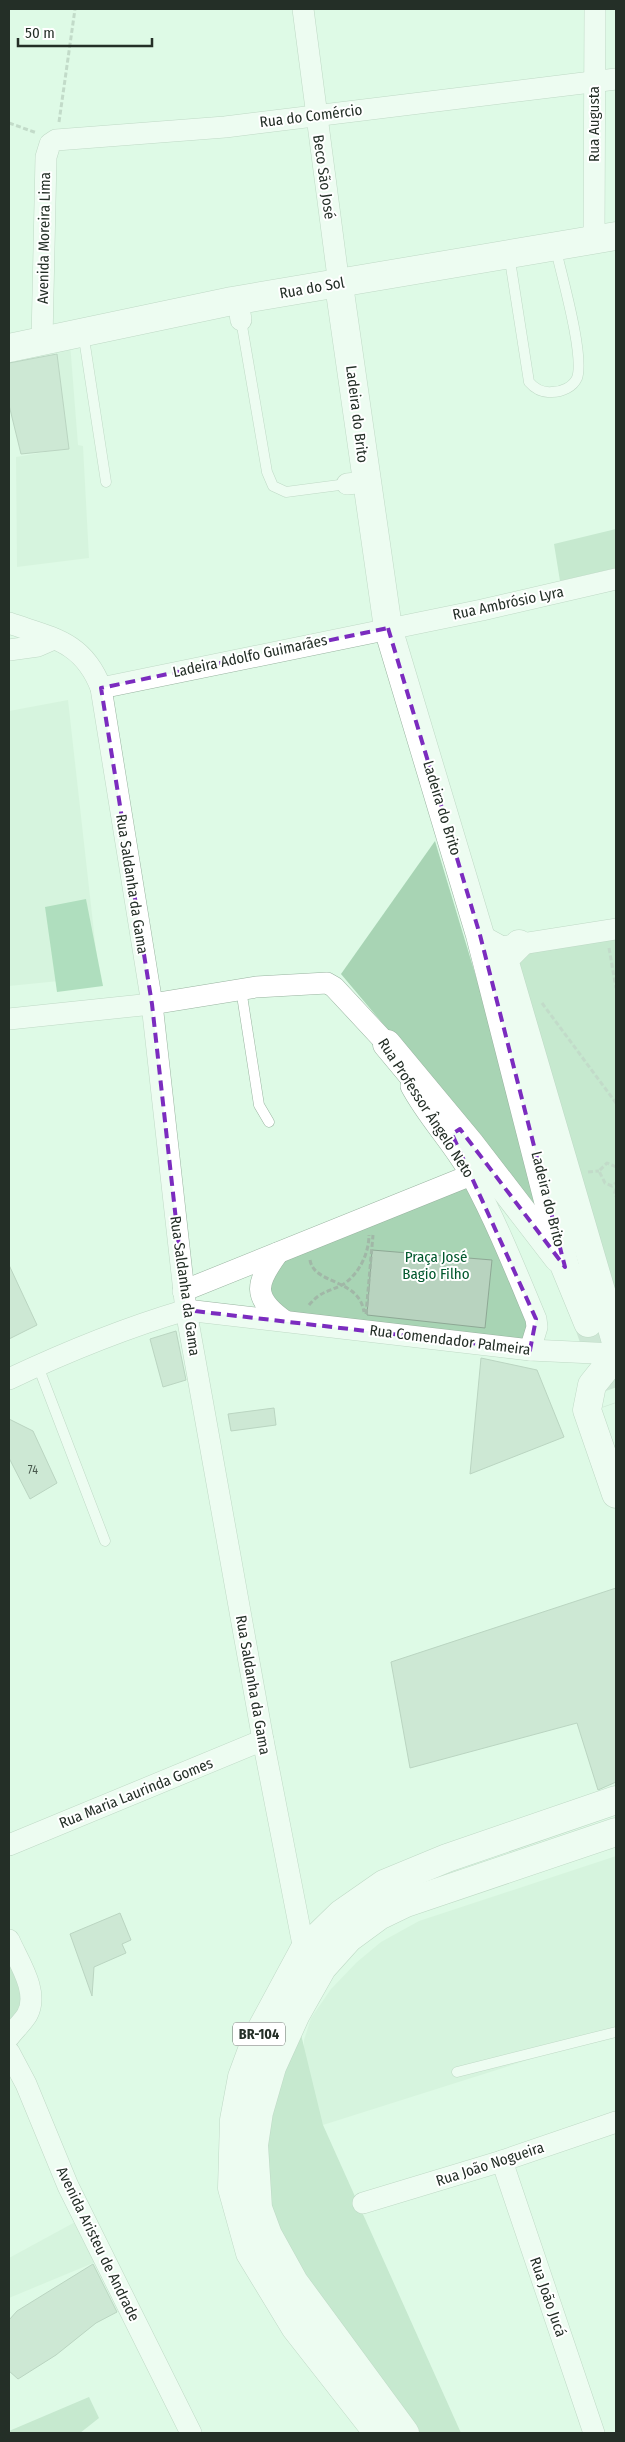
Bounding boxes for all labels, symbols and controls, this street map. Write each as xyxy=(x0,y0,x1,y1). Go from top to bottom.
scale bar xyxy=(18,15,151,47)
text: 50 m xyxy=(25,24,55,42)
street label: Rua Augusta xyxy=(585,86,603,162)
street label: Rua do Comércio xyxy=(259,101,364,131)
street label: Beco São José xyxy=(309,134,339,220)
street label: Avenida Moreira Lima xyxy=(34,172,54,304)
street label: Rua do Sol xyxy=(278,273,346,303)
street label: Ladeira do Brito xyxy=(342,364,372,464)
street label: Rua Ambrósio Lyra xyxy=(451,582,565,624)
street label: Ladeira Adolfo Guimarães xyxy=(171,631,329,681)
street label: Ladeira do Brito xyxy=(419,759,465,858)
street label: Rua Saldanha da Gama xyxy=(112,813,152,955)
street label: Rua Professor Ângelo Neto xyxy=(374,1035,478,1181)
street label: Ladeira do Brito xyxy=(527,1149,569,1249)
street label: Rua Saldanha da Gama xyxy=(166,1215,204,1357)
park label: Praça José Bagio Filho xyxy=(402,1248,470,1283)
street label: Rua Comendador Palmeira xyxy=(368,1321,532,1359)
house number: 74 xyxy=(28,1463,38,1477)
street label: Rua Saldanha da Gama xyxy=(232,1614,274,1756)
street label: Rua Maria Laurinda Gomes xyxy=(56,1754,216,1832)
road number: BR-104 xyxy=(233,2022,285,2046)
street label: Rua João Nogueira xyxy=(434,2138,546,2190)
street label: Avenida Aristeu de Andrade xyxy=(53,2164,143,2324)
street label: Rua João Jucá xyxy=(526,2255,570,2339)

